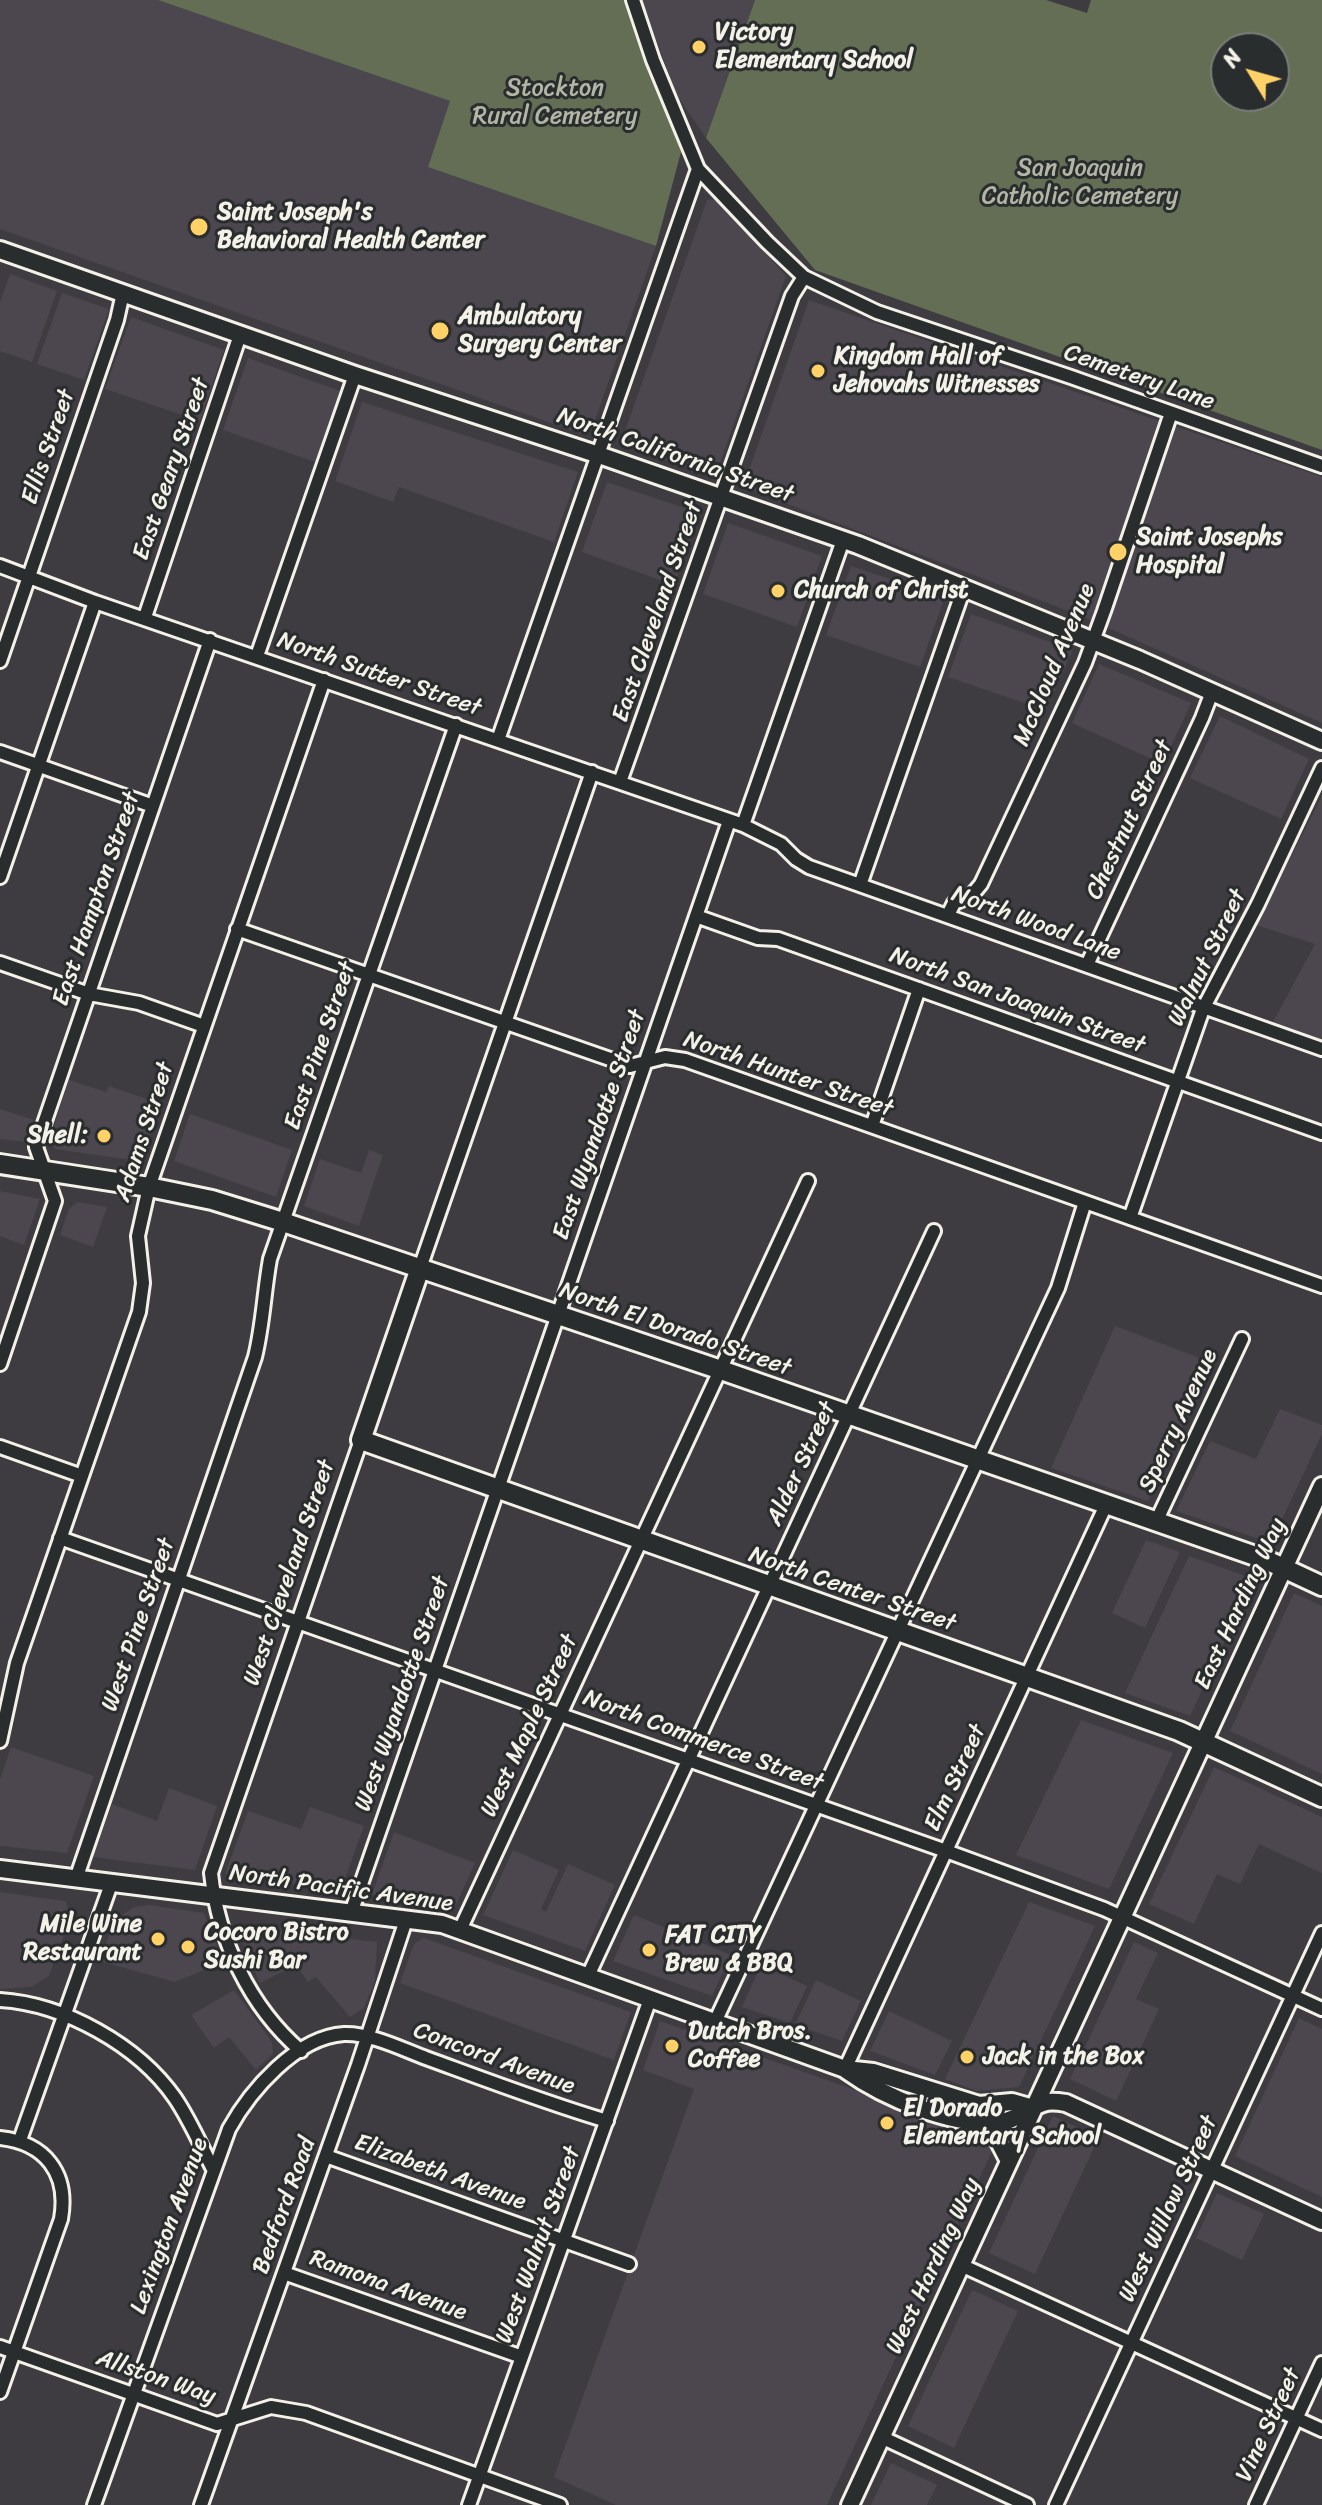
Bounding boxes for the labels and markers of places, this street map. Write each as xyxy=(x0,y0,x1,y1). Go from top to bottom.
place label: Victory Elementary School xyxy=(715,19,913,75)
marker: Victory Elementary School xyxy=(690,38,708,56)
place label: Saint Joseph's Behavioral Health Center xyxy=(217,199,484,255)
marker: Saint Joseph's Behavioral Health Center xyxy=(188,216,210,238)
place label: Ambulatory Surgery Center xyxy=(458,303,622,359)
marker: Ambulatory Surgery Center xyxy=(429,320,451,342)
place label: Kingdom Hall of Jehovahs Witnesses xyxy=(834,343,1040,399)
marker: Kingdom Hall of Jehovahs Witnesses xyxy=(809,362,827,380)
place label: Saint Josephs Hospital xyxy=(1136,524,1283,580)
marker: Saint Josephs Hospital xyxy=(1107,541,1129,563)
place label: Church of Christ xyxy=(794,577,968,605)
marker: Church of Christ xyxy=(769,582,787,600)
place label: Shell: xyxy=(27,1122,88,1150)
marker: Shell: xyxy=(95,1127,113,1145)
place label: Mile Wine Restaurant xyxy=(23,1911,142,1967)
place label: Cocoro Bistro Sushi Bar xyxy=(204,1919,349,1975)
place label: FAT CITY Brew & BBQ xyxy=(665,1922,793,1978)
marker: Mile Wine Restaurant xyxy=(149,1930,167,1948)
marker: Cocoro Bistro Sushi Bar xyxy=(179,1938,197,1956)
marker: FAT CITY Brew & BBQ xyxy=(640,1941,658,1959)
place label: Dutch Bros. Coffee xyxy=(688,2018,812,2074)
marker: Dutch Bros. Coffee xyxy=(663,2037,681,2055)
place label: Jack in the Box xyxy=(983,2043,1144,2071)
marker: Jack in the Box xyxy=(958,2048,976,2066)
place label: El Dorado Elementary School xyxy=(903,2095,1101,2151)
marker: El Dorado Elementary School xyxy=(878,2114,896,2132)

